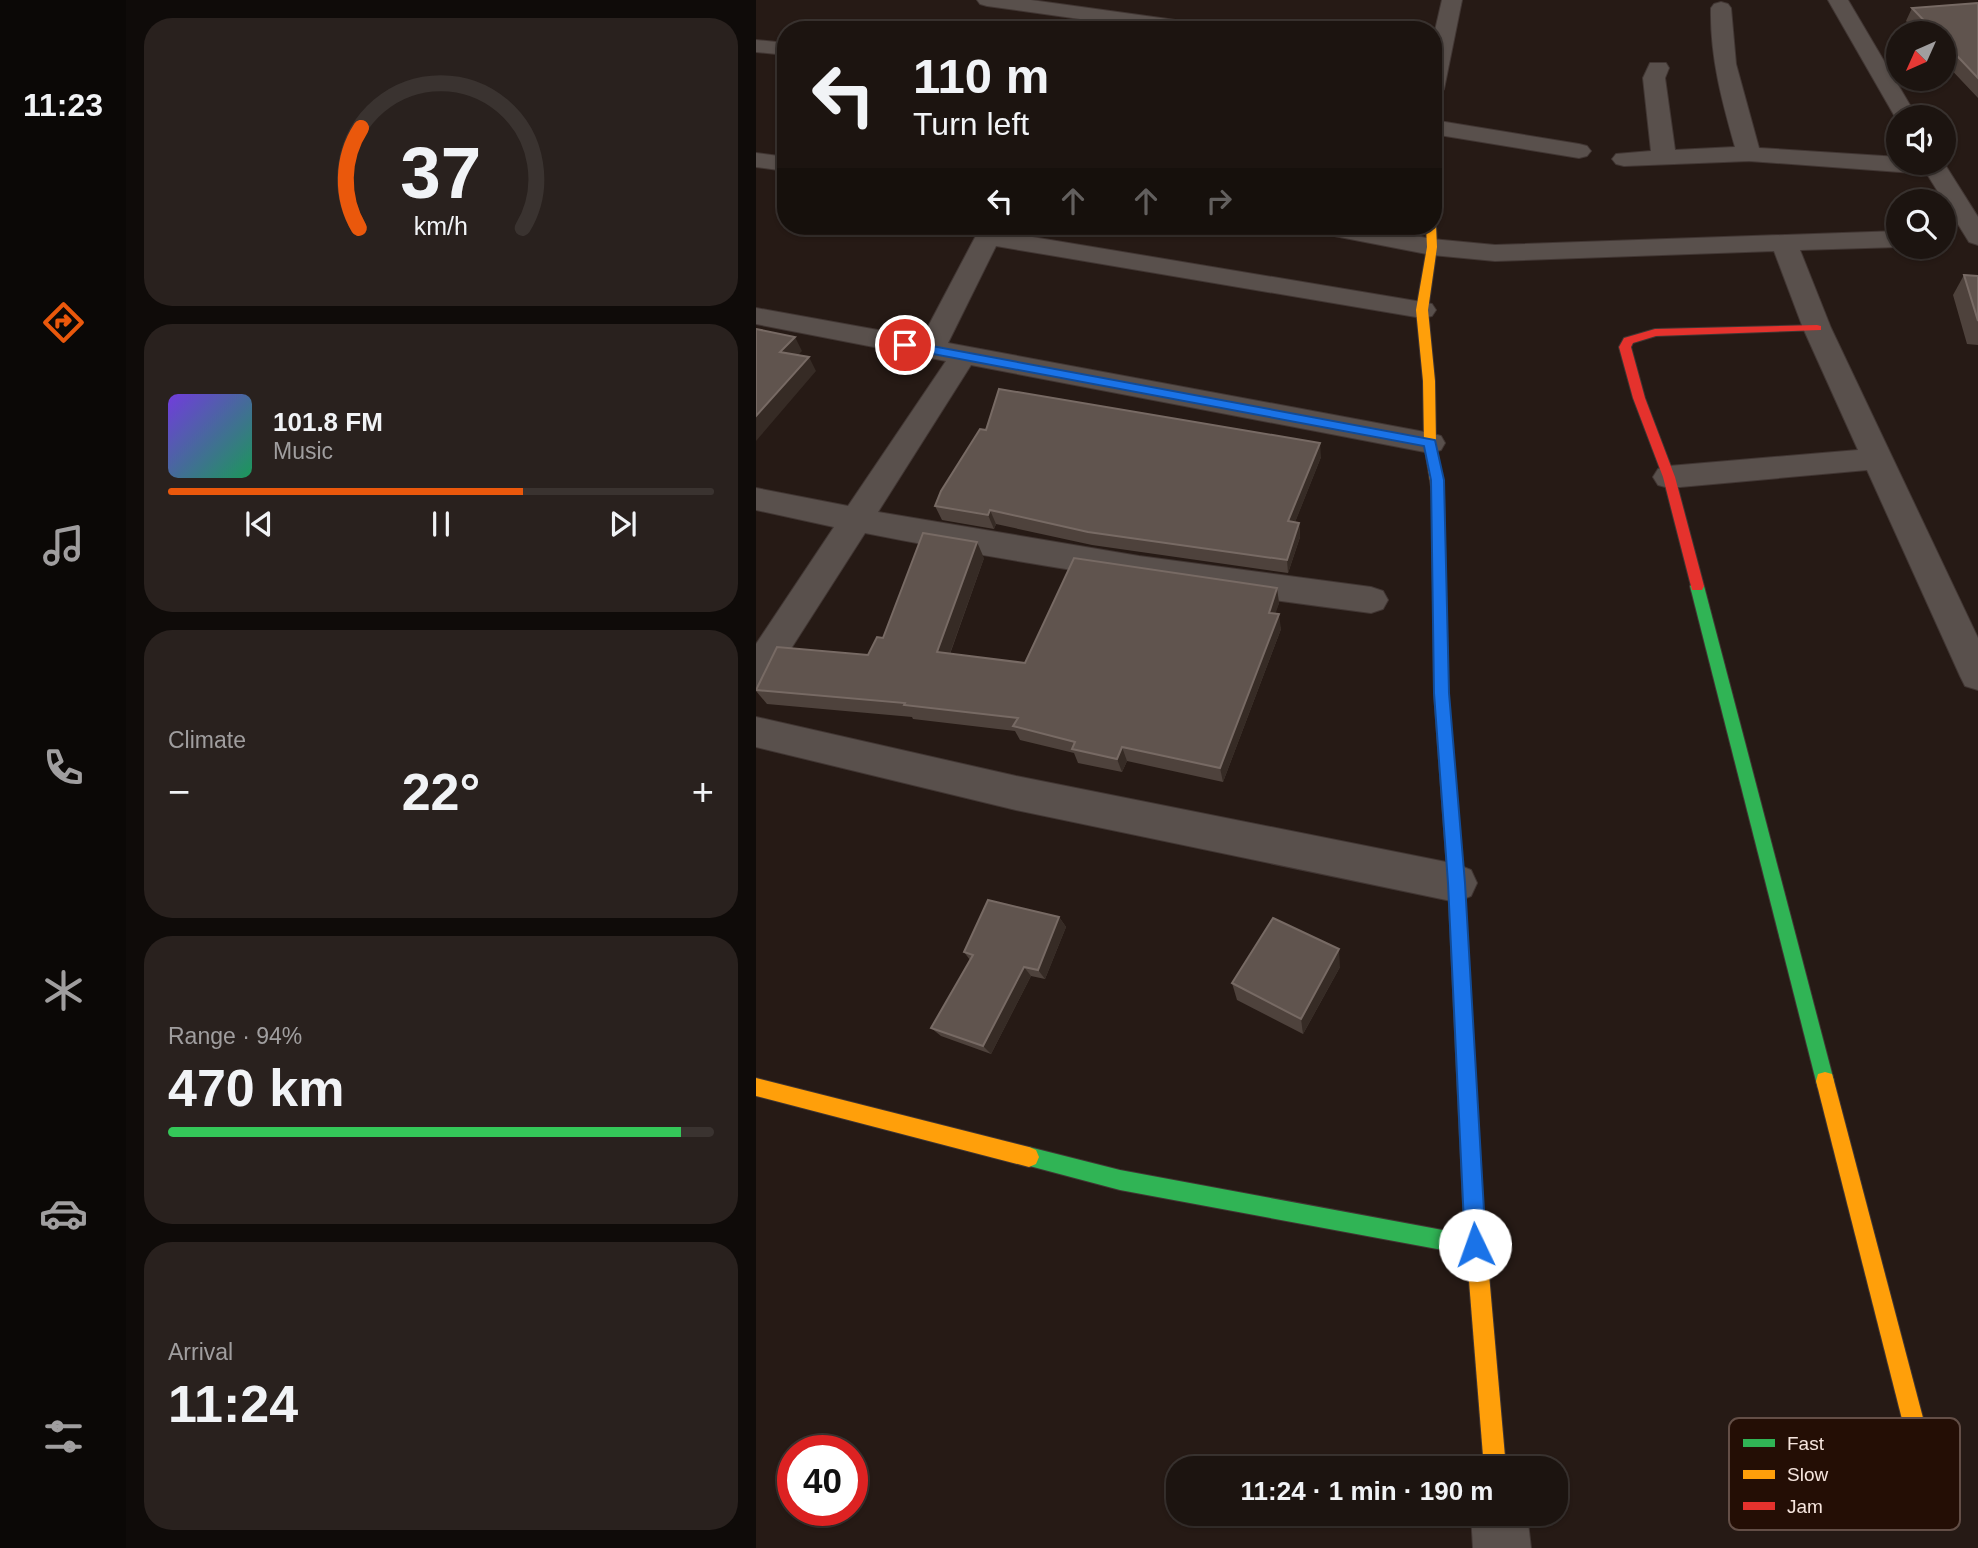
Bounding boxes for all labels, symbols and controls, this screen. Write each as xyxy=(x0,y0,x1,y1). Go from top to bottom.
north arrow xyxy=(1886,21,1956,91)
map controls xyxy=(1886,21,1956,259)
icon: left xyxy=(798,49,889,140)
text: 110 m xyxy=(913,49,1049,103)
text: 11:23 xyxy=(23,87,103,123)
button: sound xyxy=(1886,105,1956,175)
text: Turn left xyxy=(913,106,1029,142)
text: 37 xyxy=(401,132,481,213)
icon: left xyxy=(981,182,1019,220)
icon: ahead xyxy=(1054,182,1092,220)
icon: ahead xyxy=(1127,182,1165,220)
icon: right xyxy=(1200,182,1238,220)
button: search xyxy=(1886,189,1956,259)
text: km/h xyxy=(414,212,468,240)
icon: directions xyxy=(39,298,88,347)
pin xyxy=(875,315,935,375)
icon: arrive xyxy=(886,326,924,364)
text: 101.8 FM xyxy=(273,407,383,437)
text: Music xyxy=(273,438,333,464)
icon: previous xyxy=(240,505,278,543)
icon: pause xyxy=(422,505,460,543)
icon: next xyxy=(604,505,642,543)
icon: music xyxy=(39,521,88,570)
text: Climate xyxy=(168,727,246,753)
icon: phone xyxy=(39,743,88,792)
text: 22° xyxy=(402,763,480,821)
text: − xyxy=(168,771,190,813)
text: + xyxy=(692,771,714,813)
icon: climate xyxy=(39,966,88,1015)
text: Range · 94% xyxy=(168,1023,302,1049)
text: 470 km xyxy=(168,1059,344,1117)
icon: car xyxy=(39,1189,88,1238)
position arrow xyxy=(1438,1208,1512,1282)
text: Arrival xyxy=(168,1339,233,1365)
text: 11:24 xyxy=(168,1375,298,1433)
icon: filters xyxy=(39,1412,88,1461)
legend xyxy=(1729,1418,1960,1530)
text: Fast xyxy=(1787,1433,1825,1454)
speed limit sign: 40 xyxy=(777,1435,868,1526)
text: Slow xyxy=(1787,1464,1828,1485)
text: 11:24 · 1 min · 190 m xyxy=(1241,1476,1493,1506)
text: Jam xyxy=(1787,1496,1823,1517)

